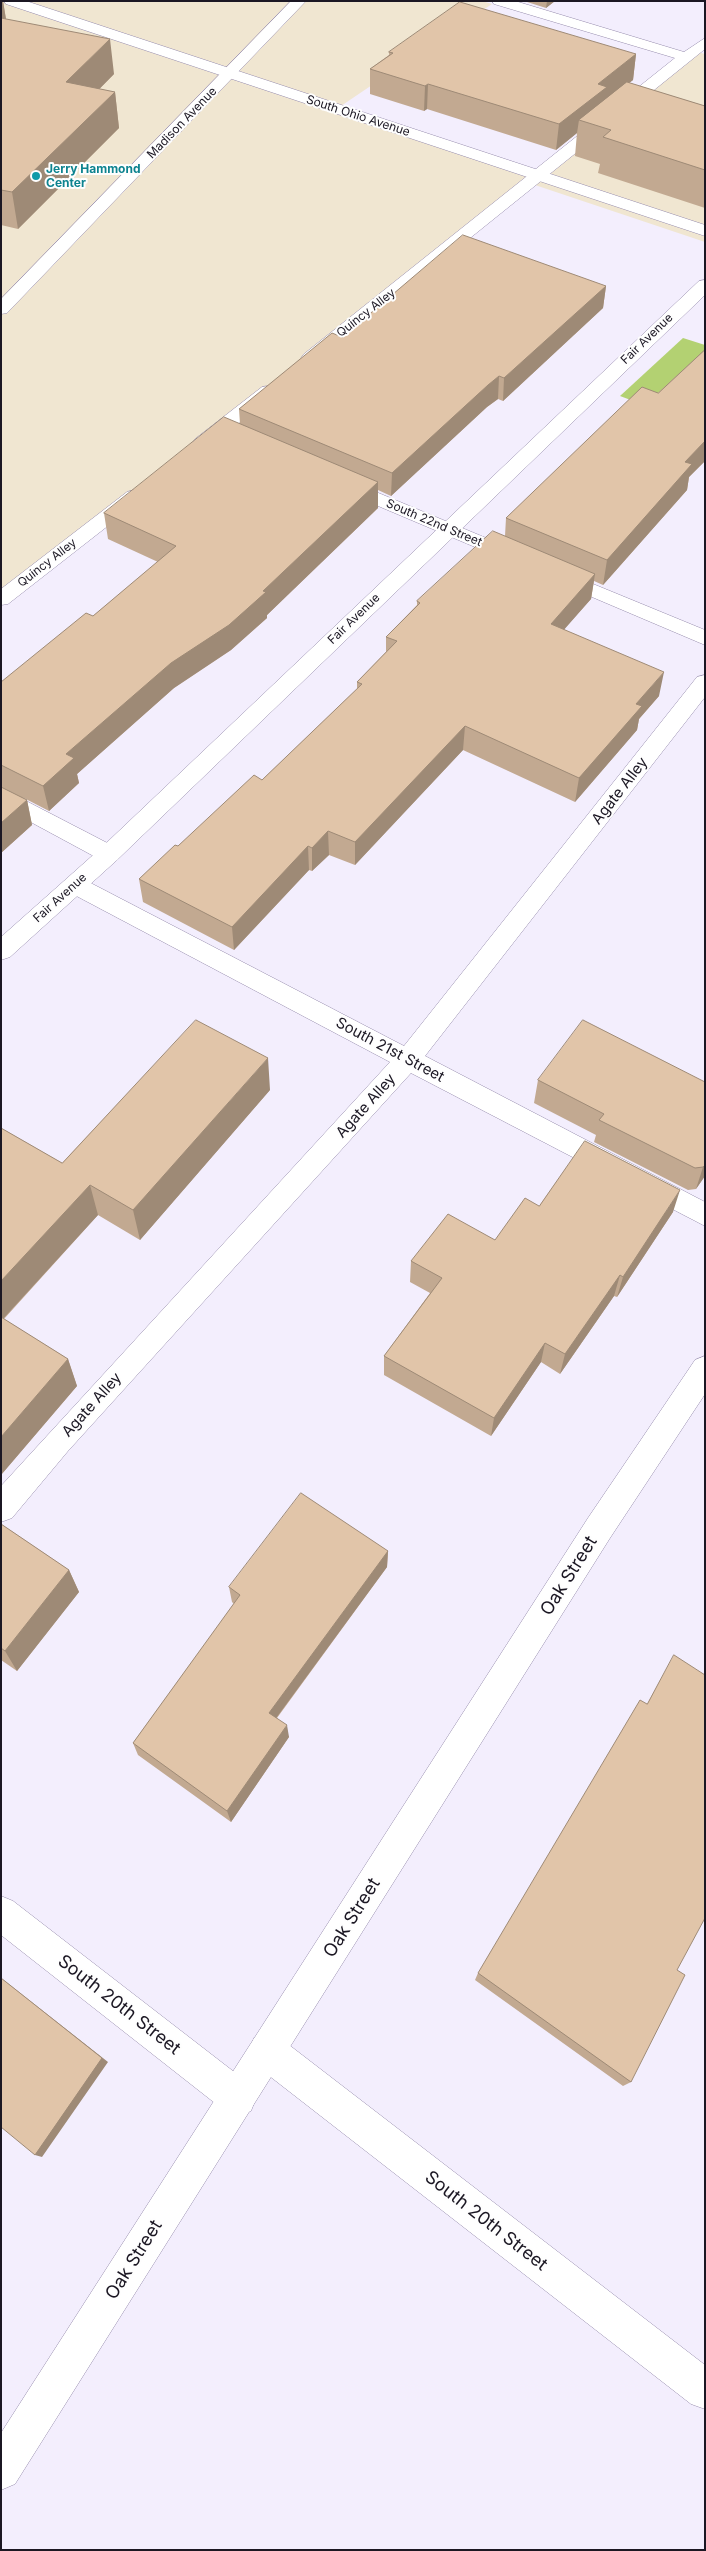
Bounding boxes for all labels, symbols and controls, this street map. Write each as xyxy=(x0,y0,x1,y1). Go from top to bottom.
street label: Madison Avenue xyxy=(144,84,220,162)
street label: South Ohio Avenue xyxy=(304,92,412,140)
place label: Jerry Hammond Center xyxy=(46,162,141,190)
marker: Jerry Hammond Center xyxy=(30,170,42,182)
street label: Quincy Alley xyxy=(334,286,398,340)
street label: Fair Avenue xyxy=(618,311,676,367)
street label: South 22nd Street xyxy=(384,496,484,550)
street label: Quincy Alley xyxy=(15,536,79,590)
street label: Fair Avenue xyxy=(325,591,383,647)
street label: Agate Alley xyxy=(588,754,652,828)
street label: Fair Avenue xyxy=(30,870,90,926)
street label: South 21st Street xyxy=(333,1014,447,1086)
street label: Agate Alley xyxy=(332,1070,400,1142)
street label: Agate Alley xyxy=(58,1369,126,1441)
street label: Oak Street xyxy=(536,1532,602,1620)
street label: Oak Street xyxy=(319,1874,385,1962)
street label: South 20th Street xyxy=(53,1950,185,2060)
street label: South 20th Street xyxy=(420,2166,552,2276)
street label: Oak Street xyxy=(101,2216,167,2304)

